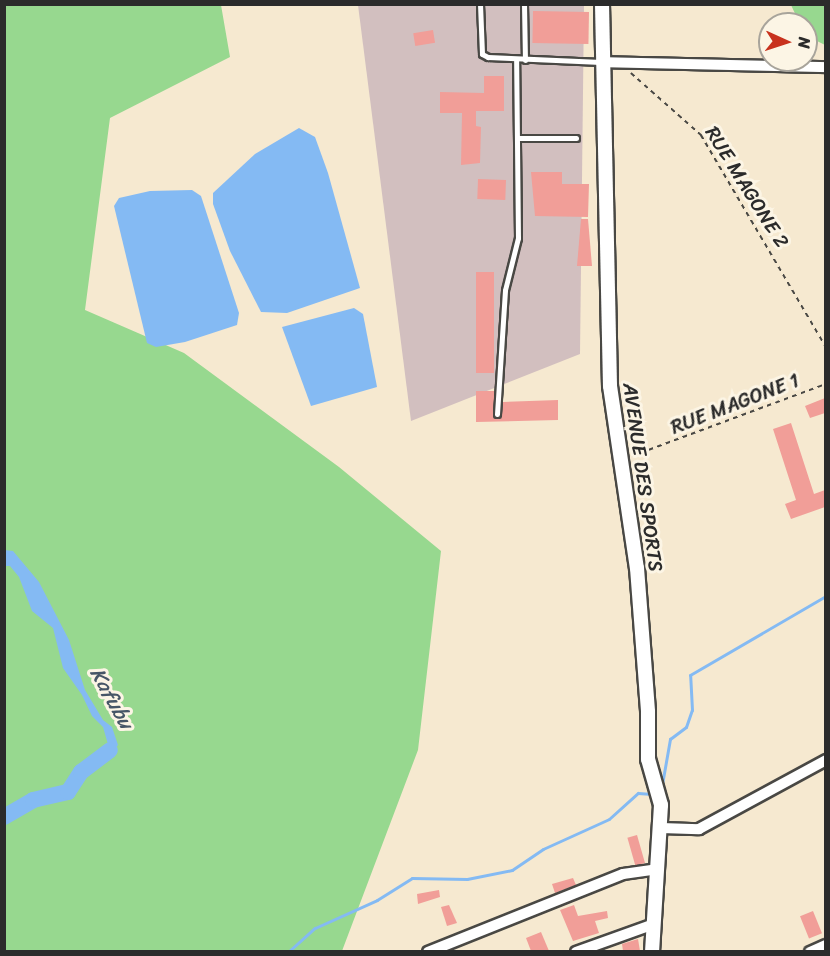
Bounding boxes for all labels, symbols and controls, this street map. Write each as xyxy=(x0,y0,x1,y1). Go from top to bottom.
north arrow xyxy=(758,12,818,72)
text: N xyxy=(790,37,819,49)
street label: RUE MAGONE 2 xyxy=(700,122,794,252)
street label: RUE MAGONE 1 xyxy=(667,369,803,439)
street label: AVENUE DES SPORTS xyxy=(618,380,668,574)
water label: Kafubu xyxy=(85,663,139,733)

